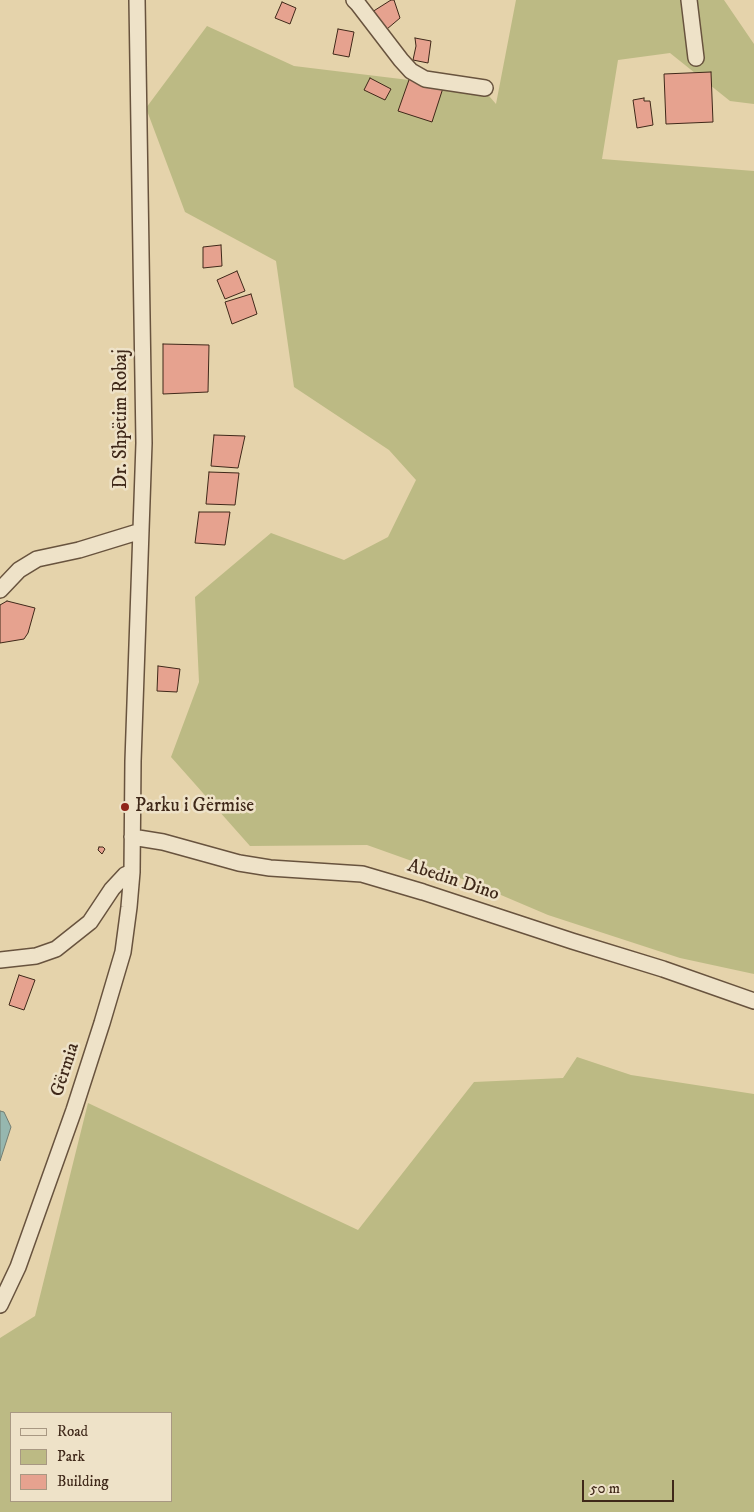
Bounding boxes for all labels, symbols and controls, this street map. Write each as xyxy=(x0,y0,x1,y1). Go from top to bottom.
street label: Dr. Shpëtim Robaj xyxy=(111,349,133,489)
place label: Parku i Gërmise xyxy=(135,796,254,818)
marker: Parku i Gërmise xyxy=(119,801,131,813)
street label: Abedin Dino xyxy=(404,855,502,907)
street label: Gërmia xyxy=(47,1040,85,1100)
legend xyxy=(10,1412,172,1502)
text: Road xyxy=(57,1422,88,1441)
text: Park xyxy=(57,1447,85,1466)
scale bar xyxy=(584,1470,676,1502)
text: Building xyxy=(57,1472,109,1491)
text: 50 m xyxy=(590,1479,620,1498)

